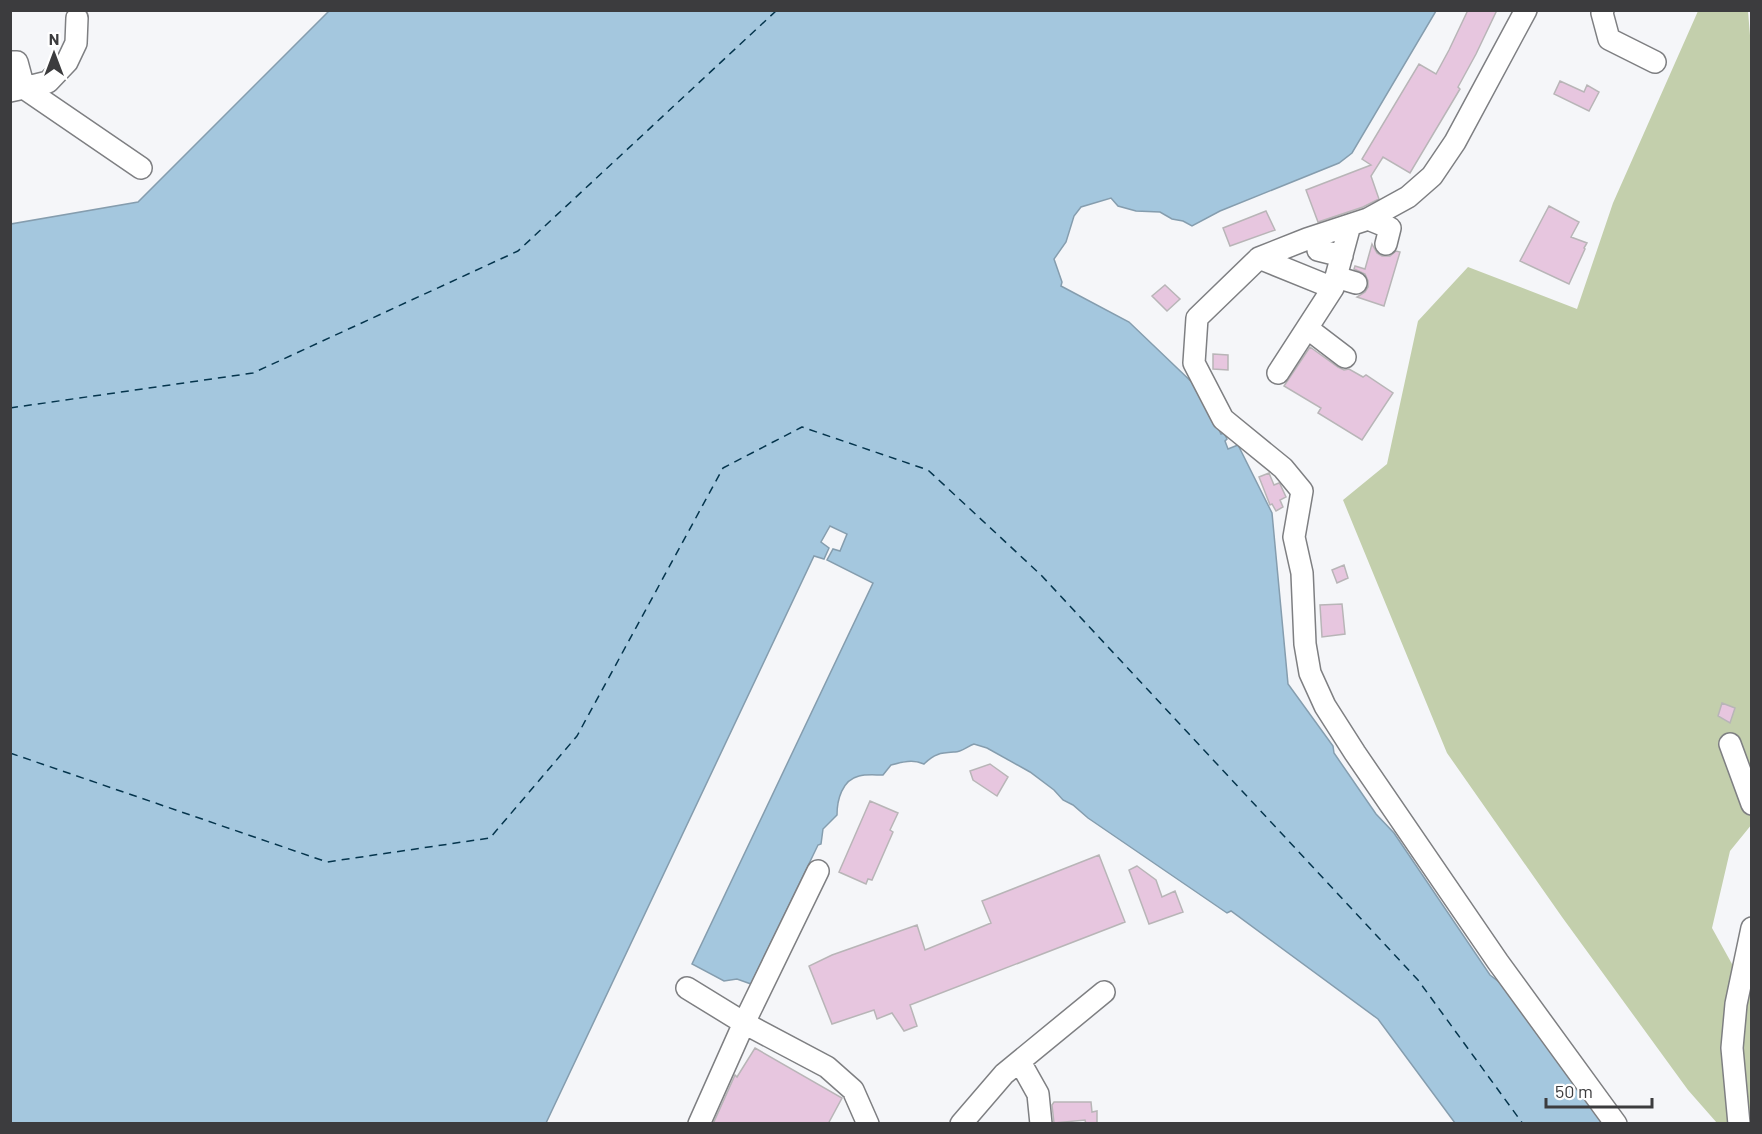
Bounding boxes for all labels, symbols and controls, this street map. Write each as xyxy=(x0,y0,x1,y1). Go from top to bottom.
north arrow xyxy=(24,24,84,84)
text: N xyxy=(49,29,59,48)
scale bar xyxy=(1546,1071,1652,1109)
text: 50 m xyxy=(1555,1080,1593,1102)

